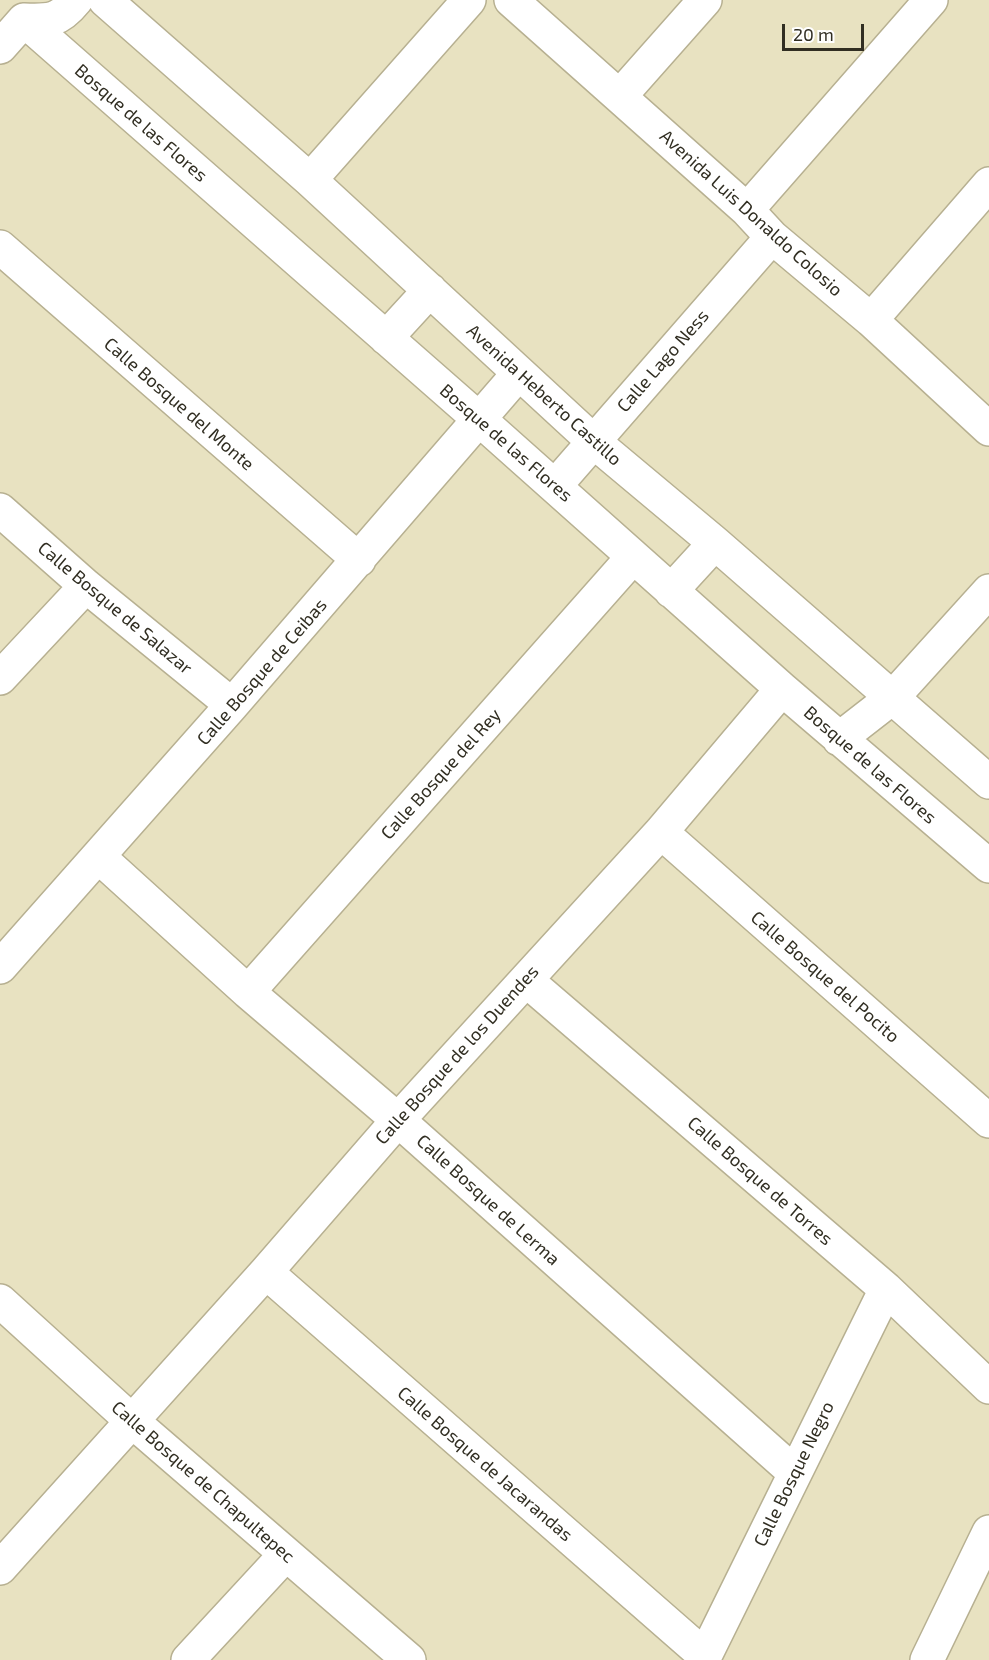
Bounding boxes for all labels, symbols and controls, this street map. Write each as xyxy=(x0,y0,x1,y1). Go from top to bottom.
scale bar xyxy=(785,12,868,50)
text: 20 m xyxy=(793,23,834,45)
street label: Bosque de las Flores xyxy=(70,60,212,186)
street label: Avenida Luis Donaldo Colosio xyxy=(655,125,847,301)
street label: Calle Lago Ness xyxy=(613,305,713,417)
street label: Avenida Heberto Castillo xyxy=(462,320,626,470)
street label: Calle Bosque del Monte xyxy=(100,333,258,475)
street label: Bosque de las Flores xyxy=(435,380,577,506)
street label: Calle Bosque de Salazar xyxy=(33,537,197,679)
street label: Calle Bosque de Ceibas xyxy=(193,594,331,750)
street label: Bosque de las Flores xyxy=(799,702,941,828)
street label: Calle Bosque del Rey xyxy=(377,704,505,844)
street label: Calle Bosque del Pocito xyxy=(746,907,904,1047)
street label: Calle Bosque de los Duendes xyxy=(371,961,543,1149)
street label: Calle Bosque de Torres xyxy=(683,1112,837,1250)
street label: Calle Bosque de Lerma xyxy=(412,1130,564,1270)
street label: Calle Bosque de Jacarandas xyxy=(393,1382,577,1546)
street label: Calle Bosque de Chapultepec xyxy=(107,1397,299,1567)
street label: Calle Bosque Negro xyxy=(749,1398,839,1550)

